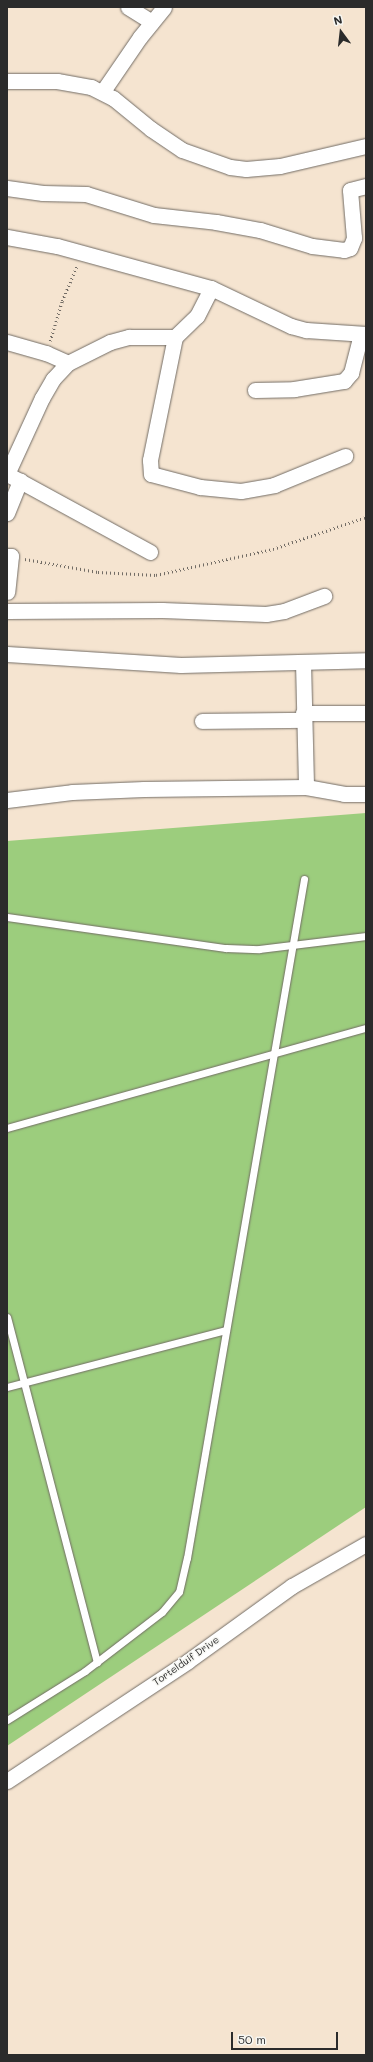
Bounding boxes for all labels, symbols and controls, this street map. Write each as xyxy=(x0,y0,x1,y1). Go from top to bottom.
north arrow xyxy=(321,12,361,52)
text: N xyxy=(332,12,344,28)
street label: Tortelduif Drive xyxy=(151,1634,221,1688)
scale bar xyxy=(233,2024,340,2050)
text: 50 m xyxy=(238,2031,266,2047)

